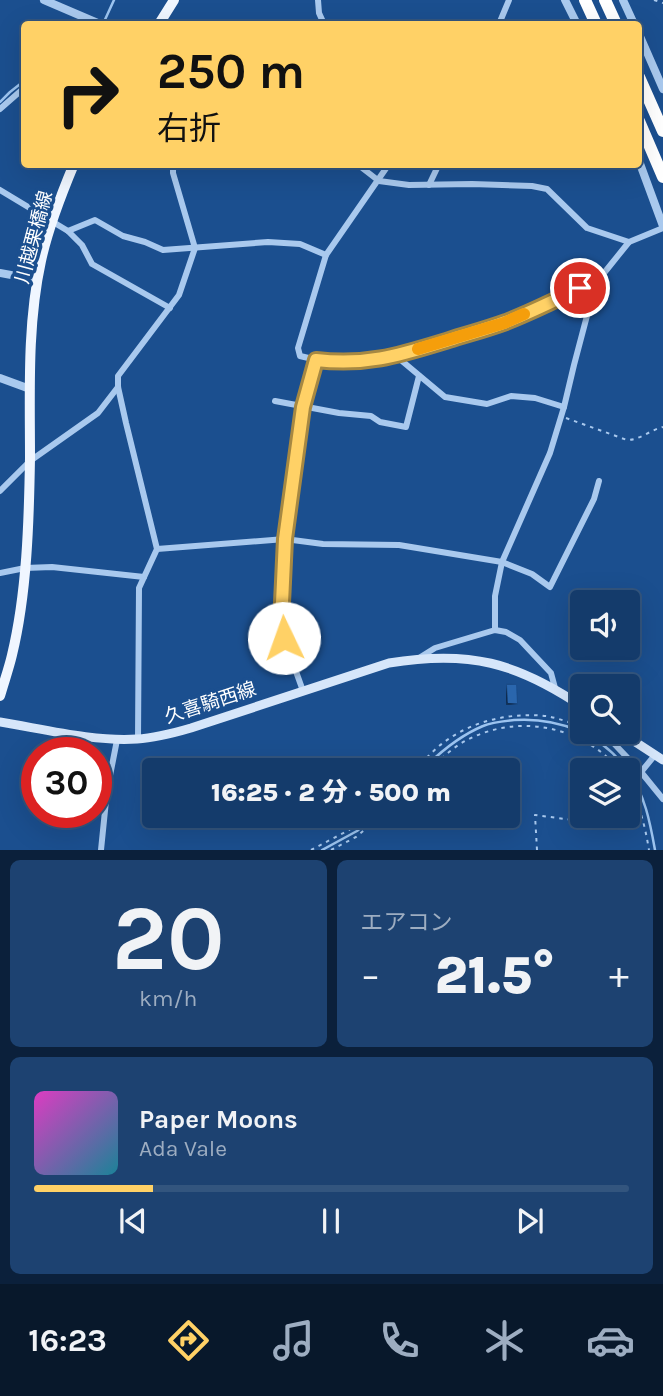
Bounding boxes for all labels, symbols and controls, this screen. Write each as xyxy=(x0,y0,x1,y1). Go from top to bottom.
text: 250 m xyxy=(157,43,305,100)
icon: right xyxy=(42,49,133,140)
text: 右折 xyxy=(157,110,221,147)
street label: 川越栗橋線 xyxy=(11,189,57,286)
pin xyxy=(550,258,610,318)
icon: arrive xyxy=(561,269,599,307)
map controls xyxy=(570,590,640,828)
button: sound xyxy=(570,590,640,660)
position arrow xyxy=(247,601,321,675)
button: search xyxy=(570,674,640,744)
street label: 久喜騎西線 xyxy=(162,678,259,728)
speed limit sign: 30 xyxy=(21,737,112,828)
button: layers xyxy=(570,758,640,828)
text: 16:25 · 2 分 · 500 m xyxy=(211,777,451,808)
text: 20 xyxy=(112,886,225,992)
text: エアコン xyxy=(361,909,453,936)
text: 21.5° xyxy=(435,945,555,1006)
text: − xyxy=(361,953,380,998)
text: + xyxy=(609,953,629,998)
text: km/h xyxy=(139,985,197,1012)
text: Paper Moons xyxy=(139,1104,298,1135)
text: Ada Vale xyxy=(139,1135,227,1162)
icon: previous xyxy=(114,1202,152,1240)
icon: pause xyxy=(312,1202,350,1240)
icon: next xyxy=(511,1202,549,1240)
icon: directions xyxy=(164,1316,213,1365)
icon: music xyxy=(269,1316,318,1365)
icon: phone xyxy=(375,1316,424,1365)
icon: climate xyxy=(480,1316,529,1365)
icon: car xyxy=(586,1316,635,1365)
text: 16:23 xyxy=(28,1322,107,1359)

